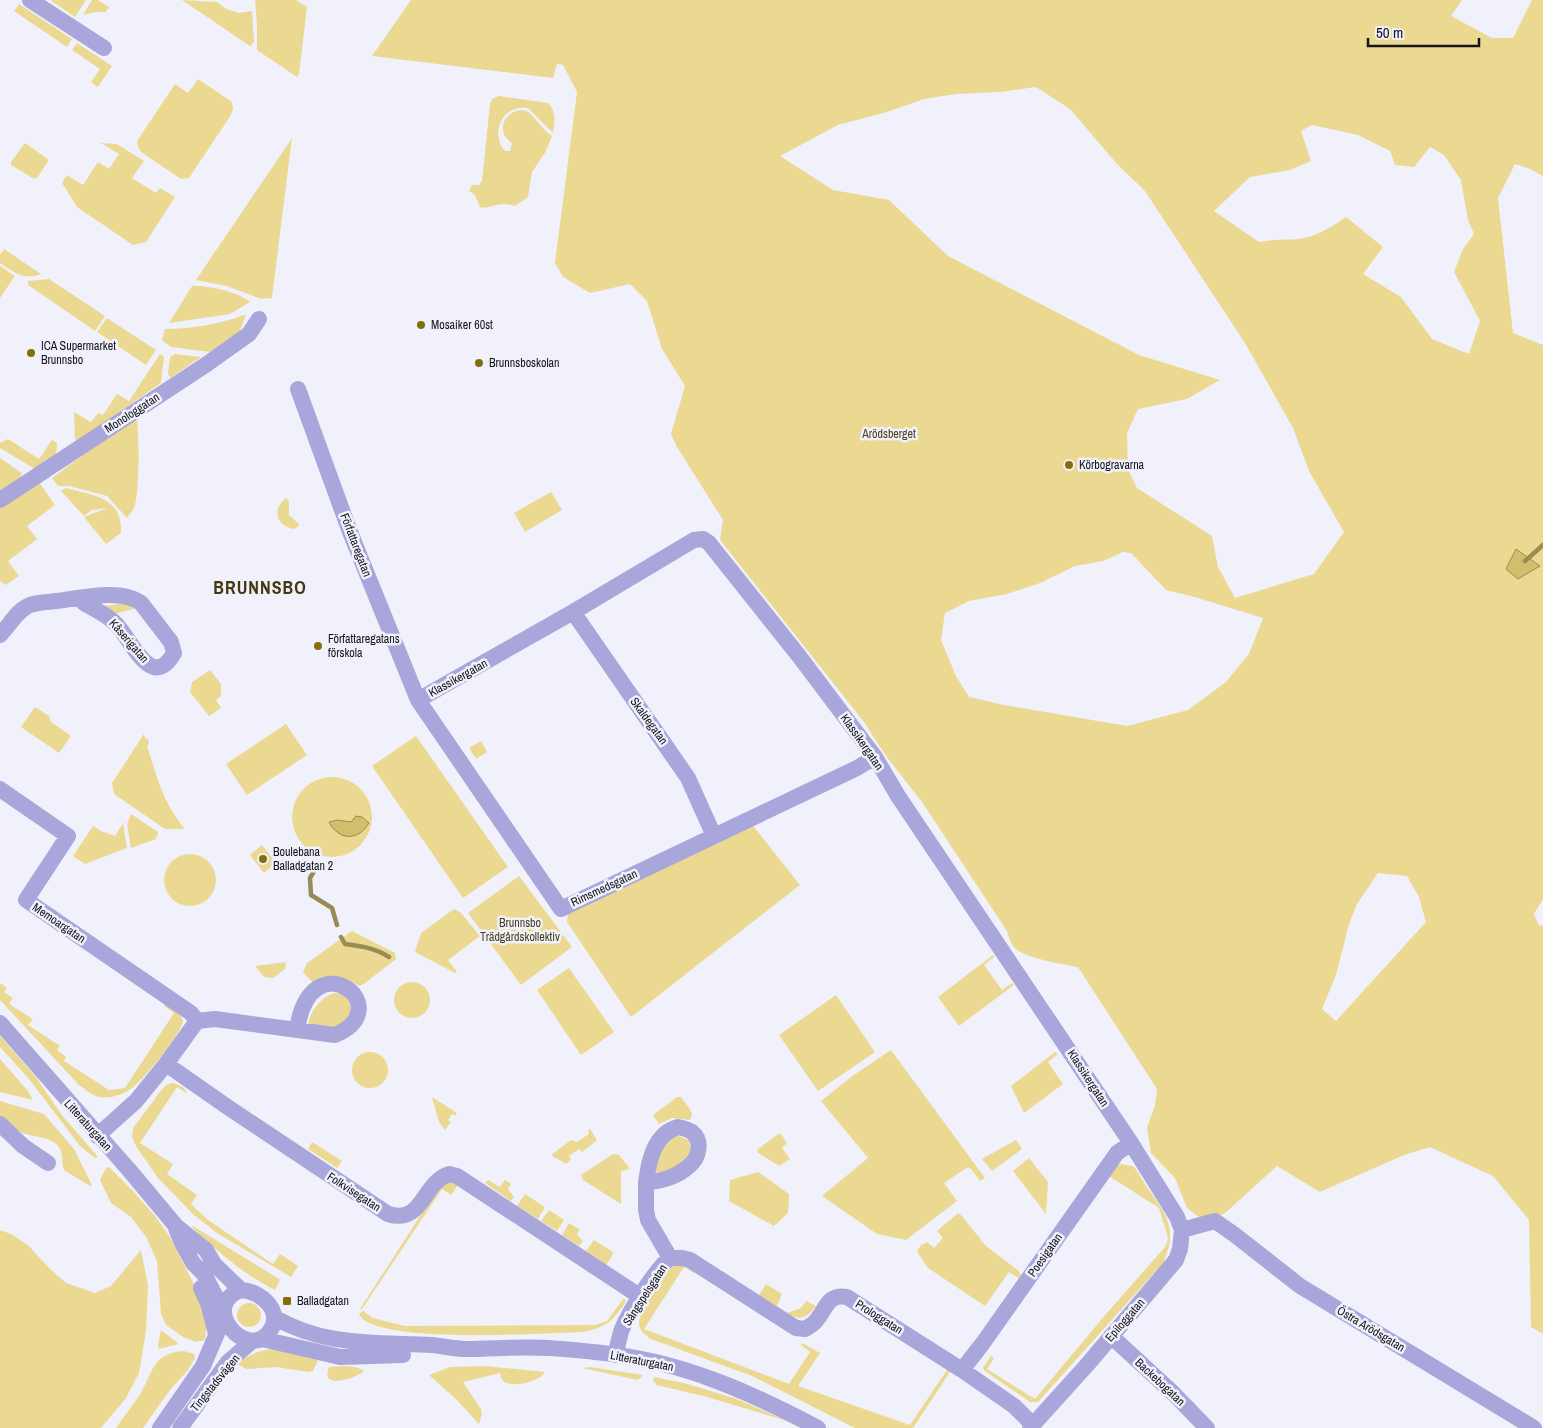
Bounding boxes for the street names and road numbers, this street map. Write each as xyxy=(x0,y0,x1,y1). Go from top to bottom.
street label: Monologgatan xyxy=(101,389,163,437)
street label: Författaregatan xyxy=(337,511,375,579)
street label: Kåserigatan xyxy=(106,616,152,666)
street label: Klassikergatan xyxy=(426,655,490,701)
street label: Skaldegatan xyxy=(626,694,672,748)
street label: Klassikergatan xyxy=(837,711,887,773)
street label: Rimsmedsgatan xyxy=(568,866,640,910)
street label: Memoargatan xyxy=(29,899,89,947)
street label: Klassikergatan xyxy=(1064,1046,1112,1110)
street label: Litteraturgatan xyxy=(61,1096,115,1154)
street label: Folkvisegatan xyxy=(324,1169,384,1215)
street label: Poesigatan xyxy=(1024,1230,1066,1280)
street label: Sångspelsgatan xyxy=(619,1261,671,1329)
street label: Epiloggatan xyxy=(1102,1295,1148,1345)
street label: Prologgatan xyxy=(852,1296,906,1338)
street label: Östra Arödsgatan xyxy=(1334,1302,1408,1356)
street label: Litteraturgatan xyxy=(609,1347,675,1375)
street label: Tingstadsvägen xyxy=(187,1351,243,1415)
street label: Backebogatan xyxy=(1132,1355,1188,1409)

